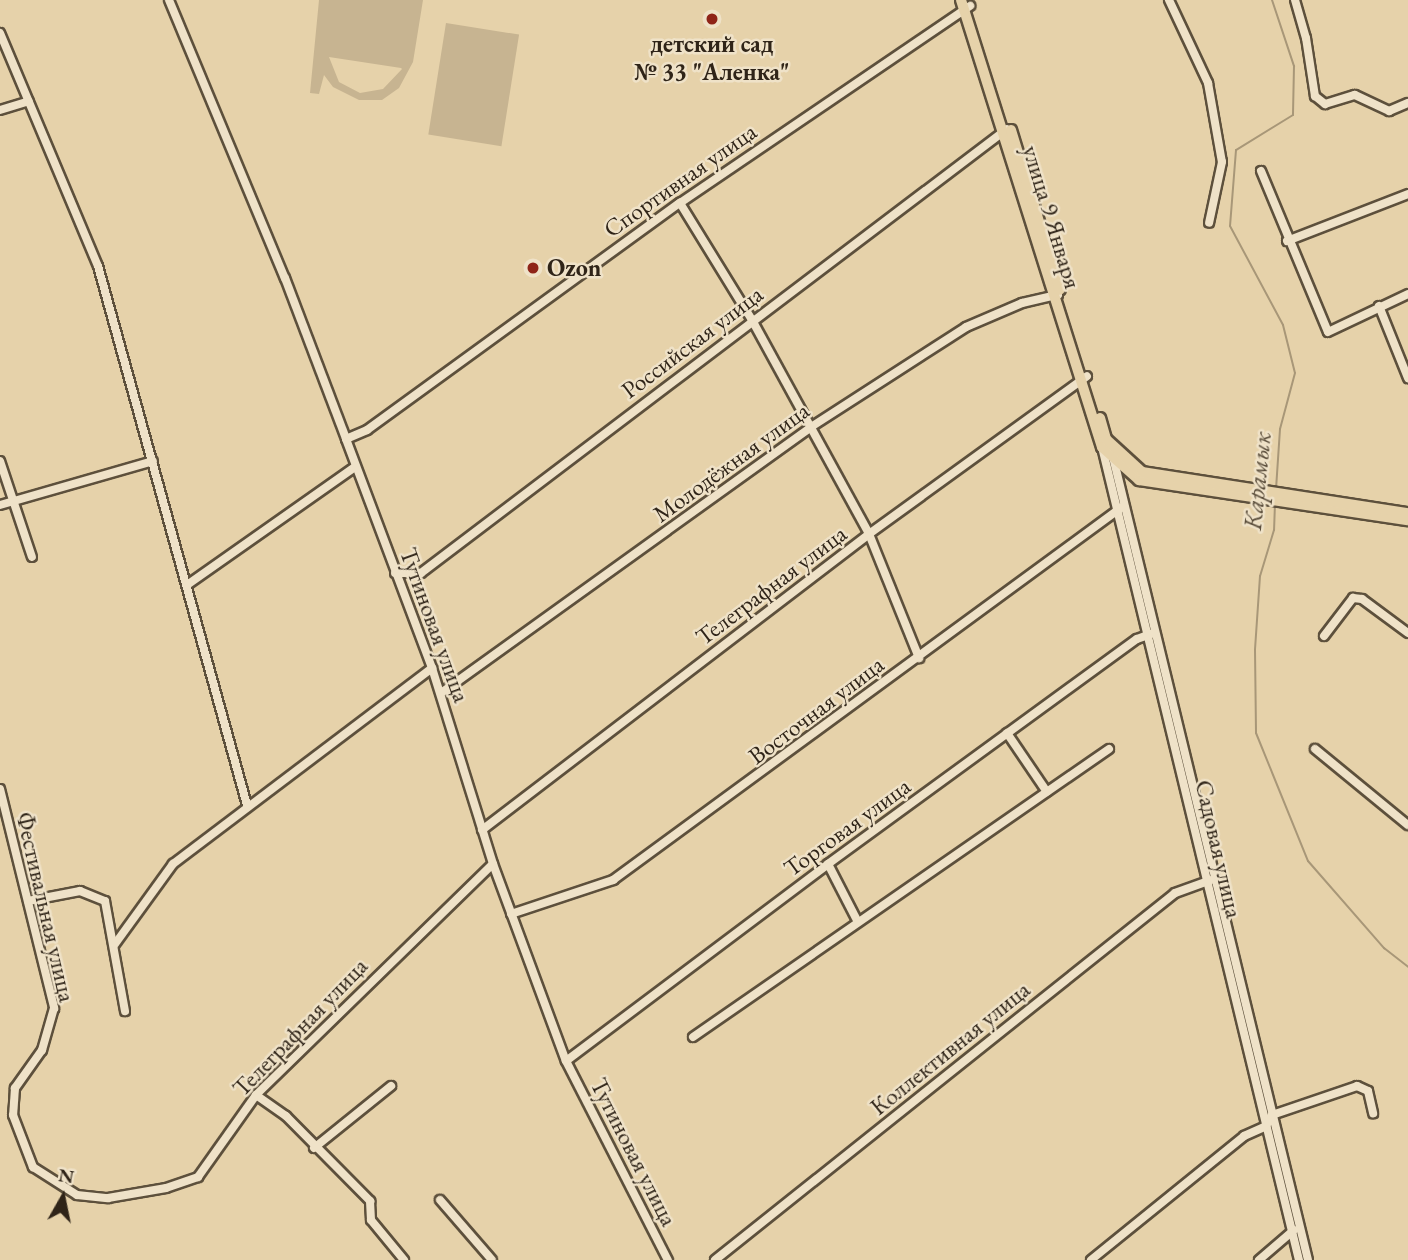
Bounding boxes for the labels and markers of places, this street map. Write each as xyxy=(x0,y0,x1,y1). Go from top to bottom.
marker: детский сад № 33 "Аленка" xyxy=(704,11,720,27)
place label: детский сад № 33 "Аленка" xyxy=(634,30,790,86)
place label: Ozon xyxy=(547,254,601,282)
marker: Ozon xyxy=(525,260,541,276)

